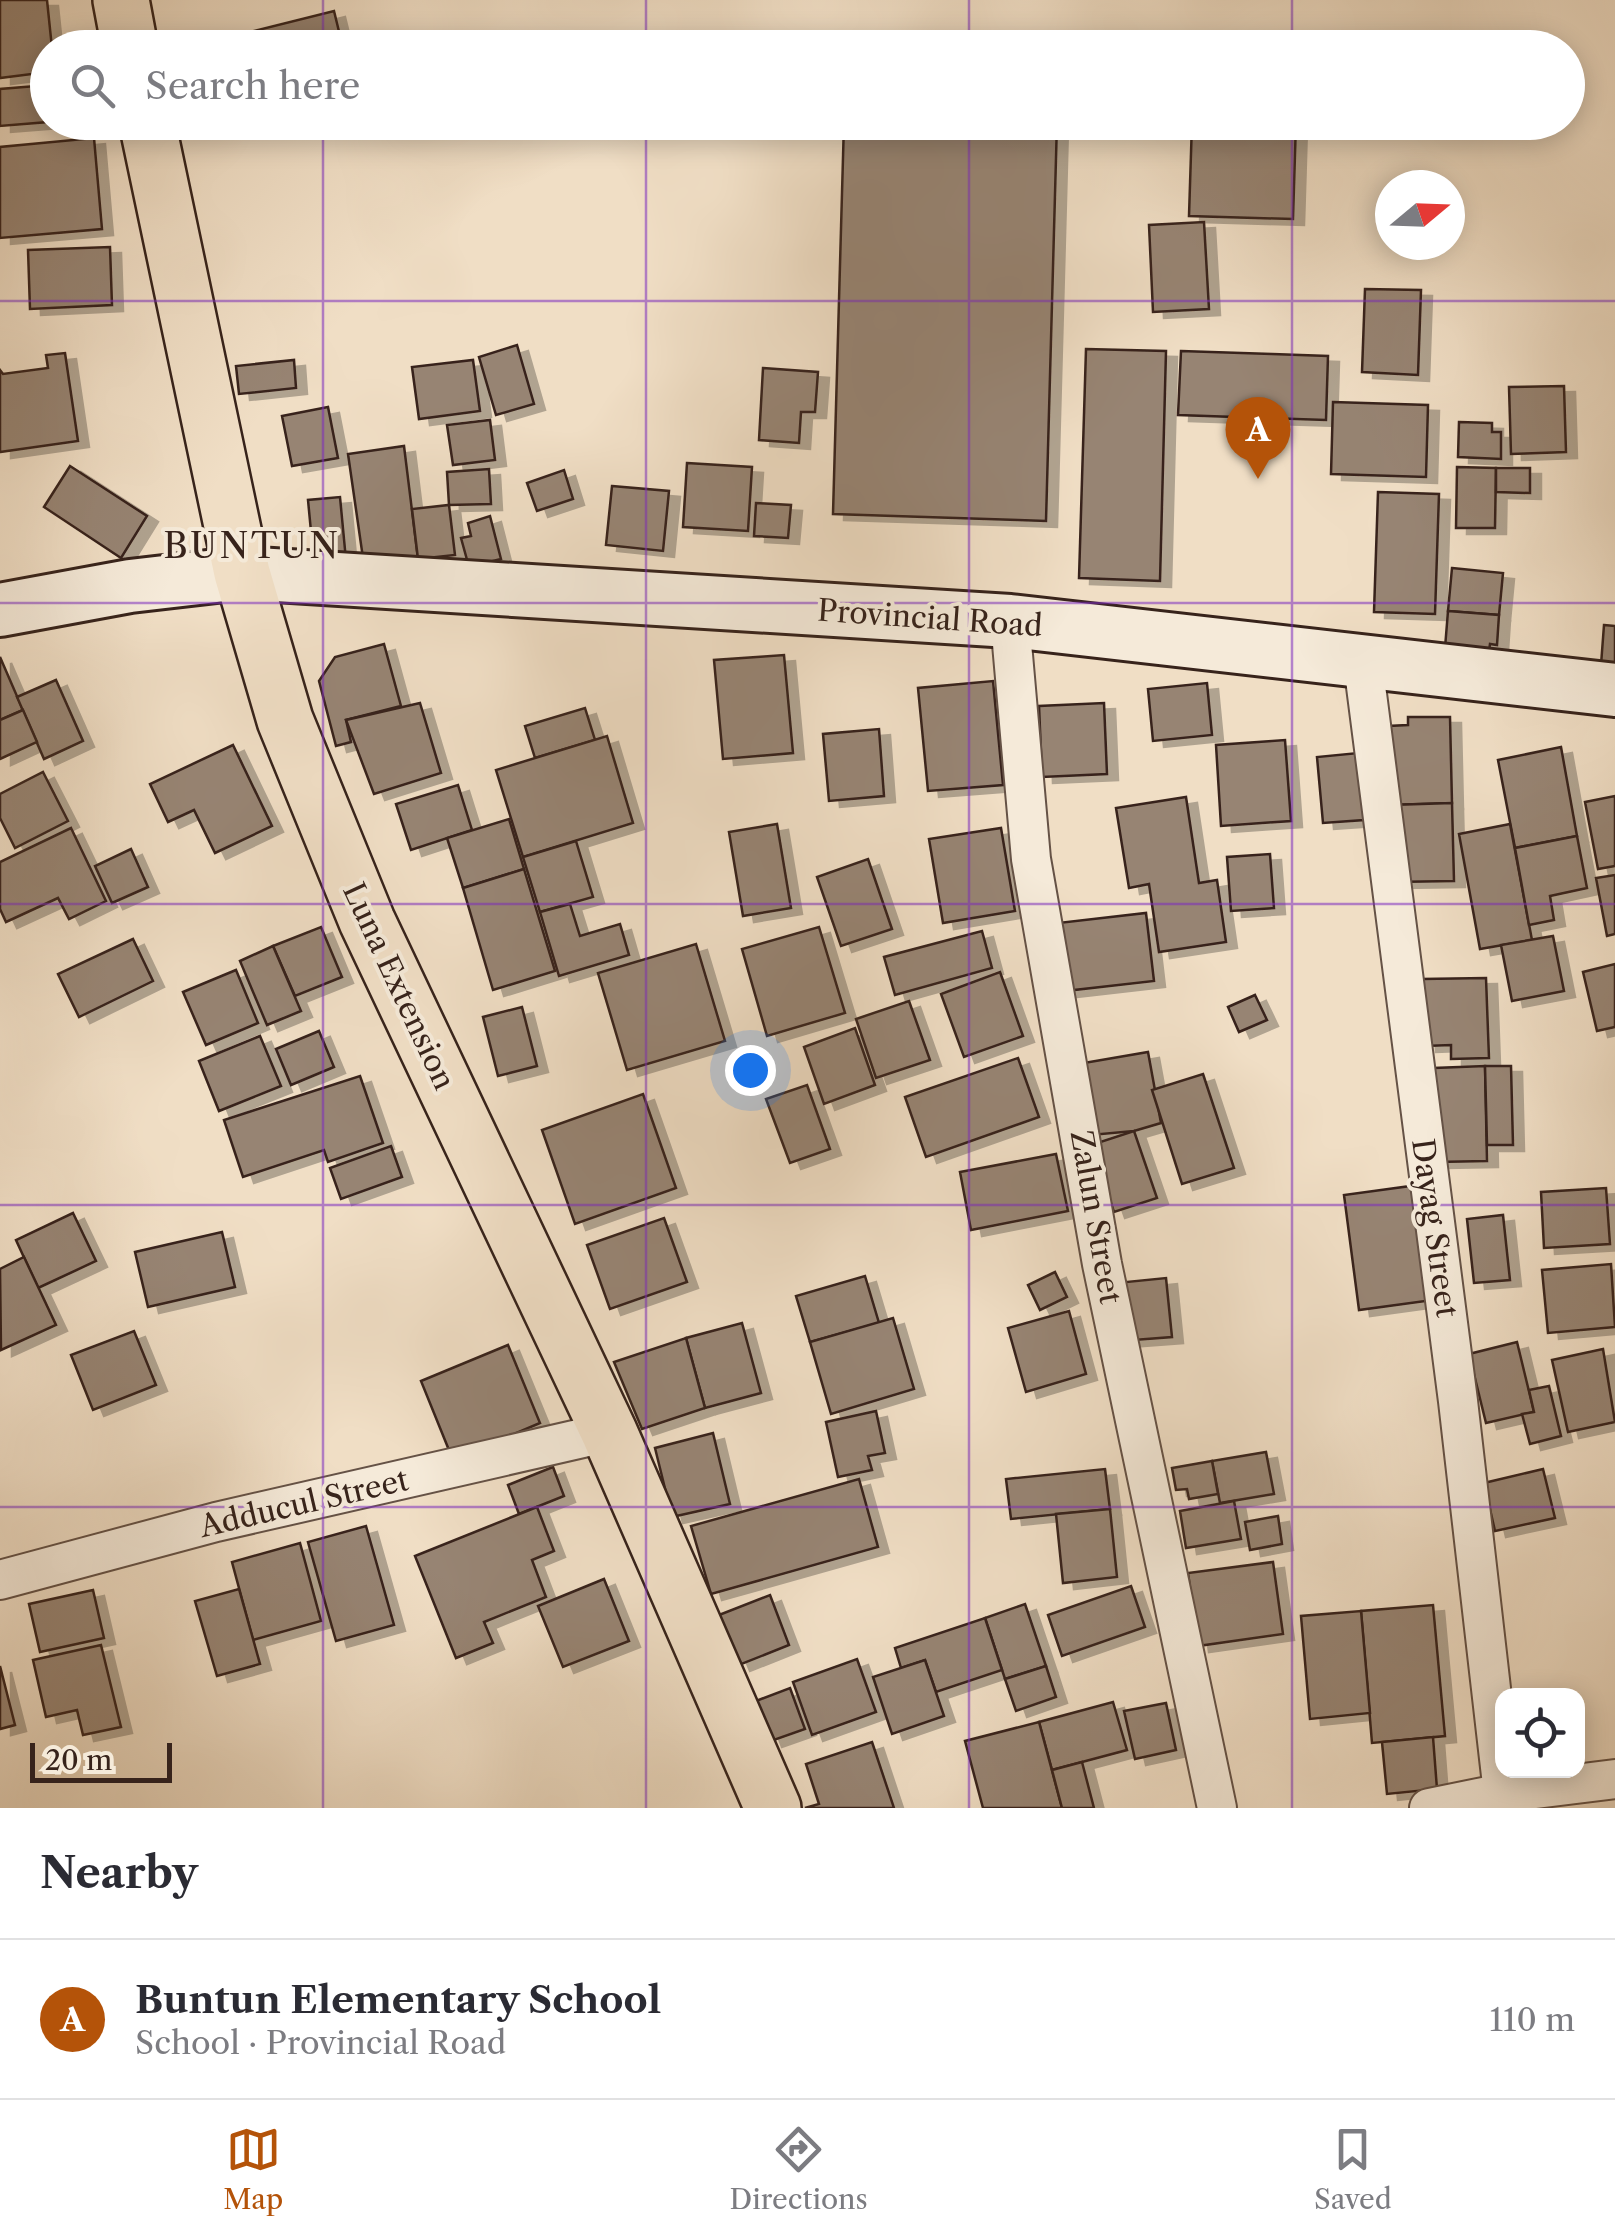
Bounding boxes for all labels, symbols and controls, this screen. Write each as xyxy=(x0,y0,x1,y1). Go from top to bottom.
search box xyxy=(30,30,1585,140)
icon: search xyxy=(65,58,120,113)
text: Search here xyxy=(145,62,360,109)
north arrow xyxy=(1375,170,1465,260)
pin: A xyxy=(1226,396,1290,479)
district label: BUNTUN xyxy=(163,524,341,567)
street label: Provincial Road xyxy=(816,592,1044,644)
street label: Luna Extension xyxy=(335,877,463,1096)
your location xyxy=(725,1045,776,1096)
street label: Zalun Street xyxy=(1063,1127,1130,1307)
street label: Dayag Street xyxy=(1404,1136,1466,1320)
street label: Adducul Street xyxy=(195,1461,412,1545)
map controls xyxy=(1495,1688,1585,1778)
button: locate xyxy=(1495,1688,1585,1778)
scale bar xyxy=(30,1738,172,1782)
text: 20 m xyxy=(45,1743,112,1777)
text: Nearby xyxy=(40,1847,198,1899)
text: Buntun Elementary School xyxy=(135,1976,661,2023)
text: A xyxy=(60,2000,85,2039)
text: 110 m xyxy=(1489,2000,1575,2039)
text: School · Provincial Road xyxy=(135,2023,506,2062)
tab: Map xyxy=(223,2122,283,2216)
tab: Directions xyxy=(729,2122,868,2216)
tab: Saved xyxy=(1314,2122,1392,2216)

